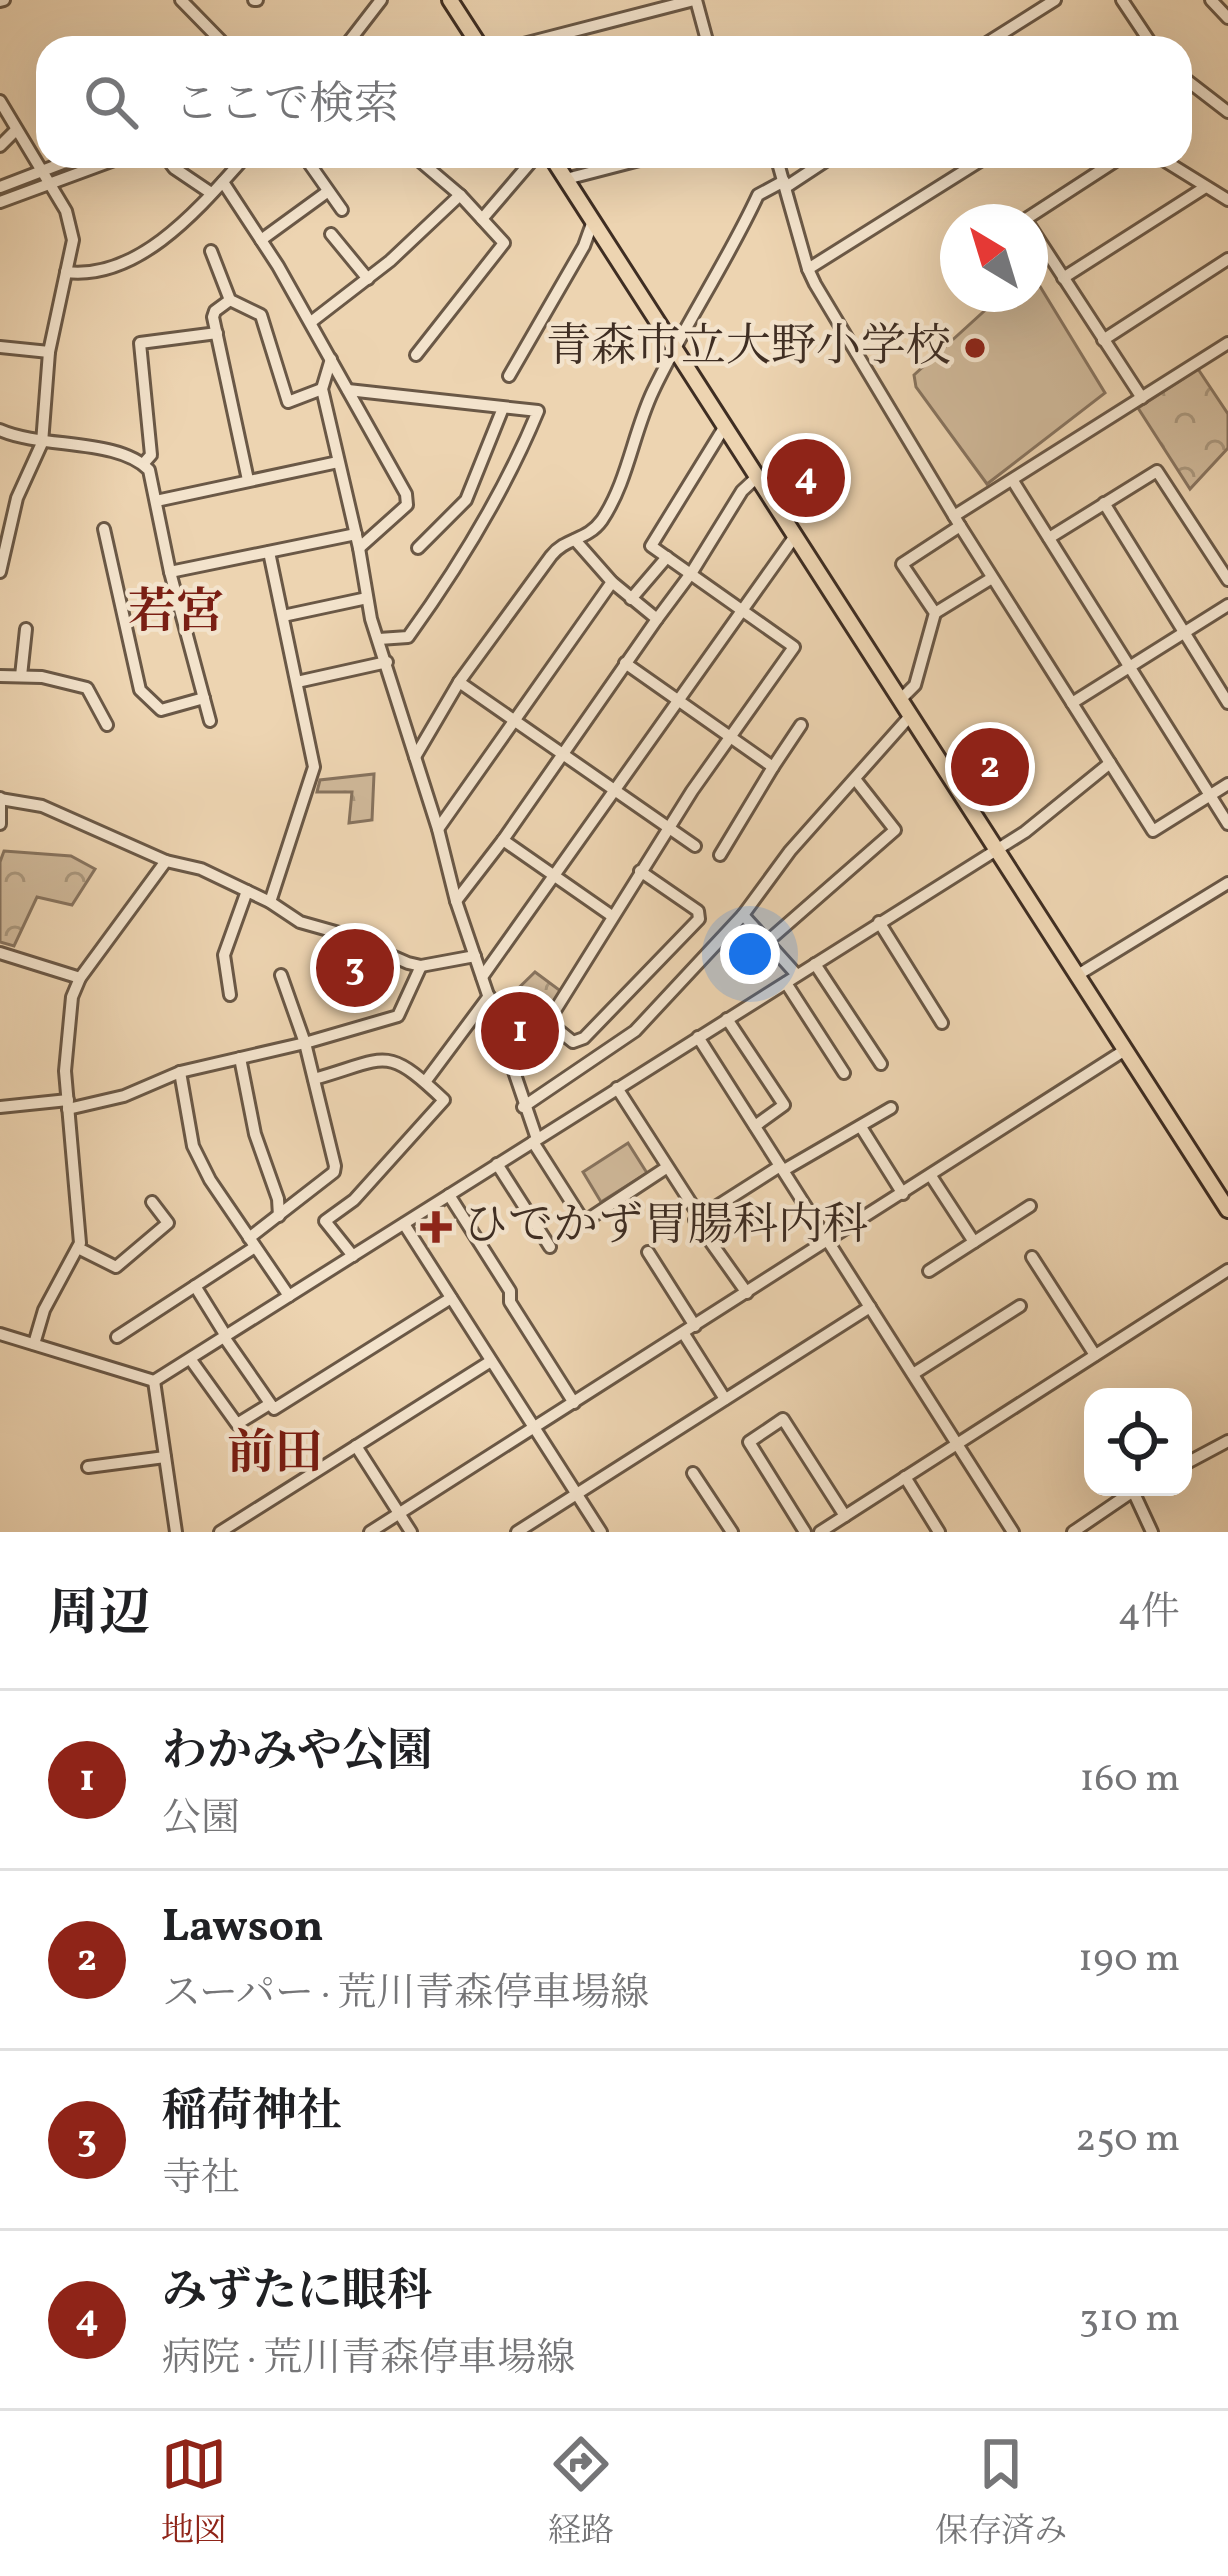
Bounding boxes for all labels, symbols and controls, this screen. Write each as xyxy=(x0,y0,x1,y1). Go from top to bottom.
search box xyxy=(36,36,1192,168)
icon: search xyxy=(78,69,144,135)
text: ここで検索 xyxy=(174,75,399,138)
north arrow xyxy=(940,204,1048,312)
place label: 青森市立大野小学校 xyxy=(546,317,951,380)
marker: 青森市立大野小学校 xyxy=(962,335,988,361)
pin: 4 xyxy=(767,433,845,523)
district label: 若宮 xyxy=(128,581,224,648)
pin: 2 xyxy=(951,722,1029,812)
pin: 3 xyxy=(316,923,394,1013)
your location xyxy=(720,924,780,984)
pin: 1 xyxy=(481,986,559,1076)
place label: ひでかず胃腸科内科 xyxy=(463,1196,868,1259)
marker: ひでかず胃腸科内科 xyxy=(420,1211,452,1243)
map controls xyxy=(1084,1388,1192,1496)
button: locate xyxy=(1084,1388,1192,1496)
district label: 前田 xyxy=(227,1422,323,1489)
text: 周辺 xyxy=(48,1580,150,1651)
text: 4件 xyxy=(1118,1587,1180,1641)
text: わかみや公園 xyxy=(162,1722,432,1785)
text: 1 xyxy=(79,1753,95,1807)
text: 160 m xyxy=(1079,1753,1180,1807)
text: 公園 xyxy=(162,1793,240,1847)
text: Lawson xyxy=(162,1897,324,1960)
text: 2 xyxy=(77,1933,97,1987)
text: 190 m xyxy=(1078,1933,1180,1987)
text: スーパー · 荒川青森停車場線 xyxy=(162,1968,649,2022)
text: 稲荷神社 xyxy=(162,2082,342,2145)
text: 3 xyxy=(77,2113,97,2167)
text: 250 m xyxy=(1075,2113,1180,2167)
text: 寺社 xyxy=(162,2153,240,2207)
text: みずたに眼科 xyxy=(162,2262,432,2325)
text: 4 xyxy=(75,2293,99,2347)
text: 310 m xyxy=(1079,2293,1180,2347)
text: 病院 · 荒川青森停車場線 xyxy=(162,2333,575,2387)
tab: 地図 xyxy=(161,2431,227,2556)
tab: 経路 xyxy=(548,2431,614,2556)
tab: 保存済み xyxy=(935,2431,1067,2556)

